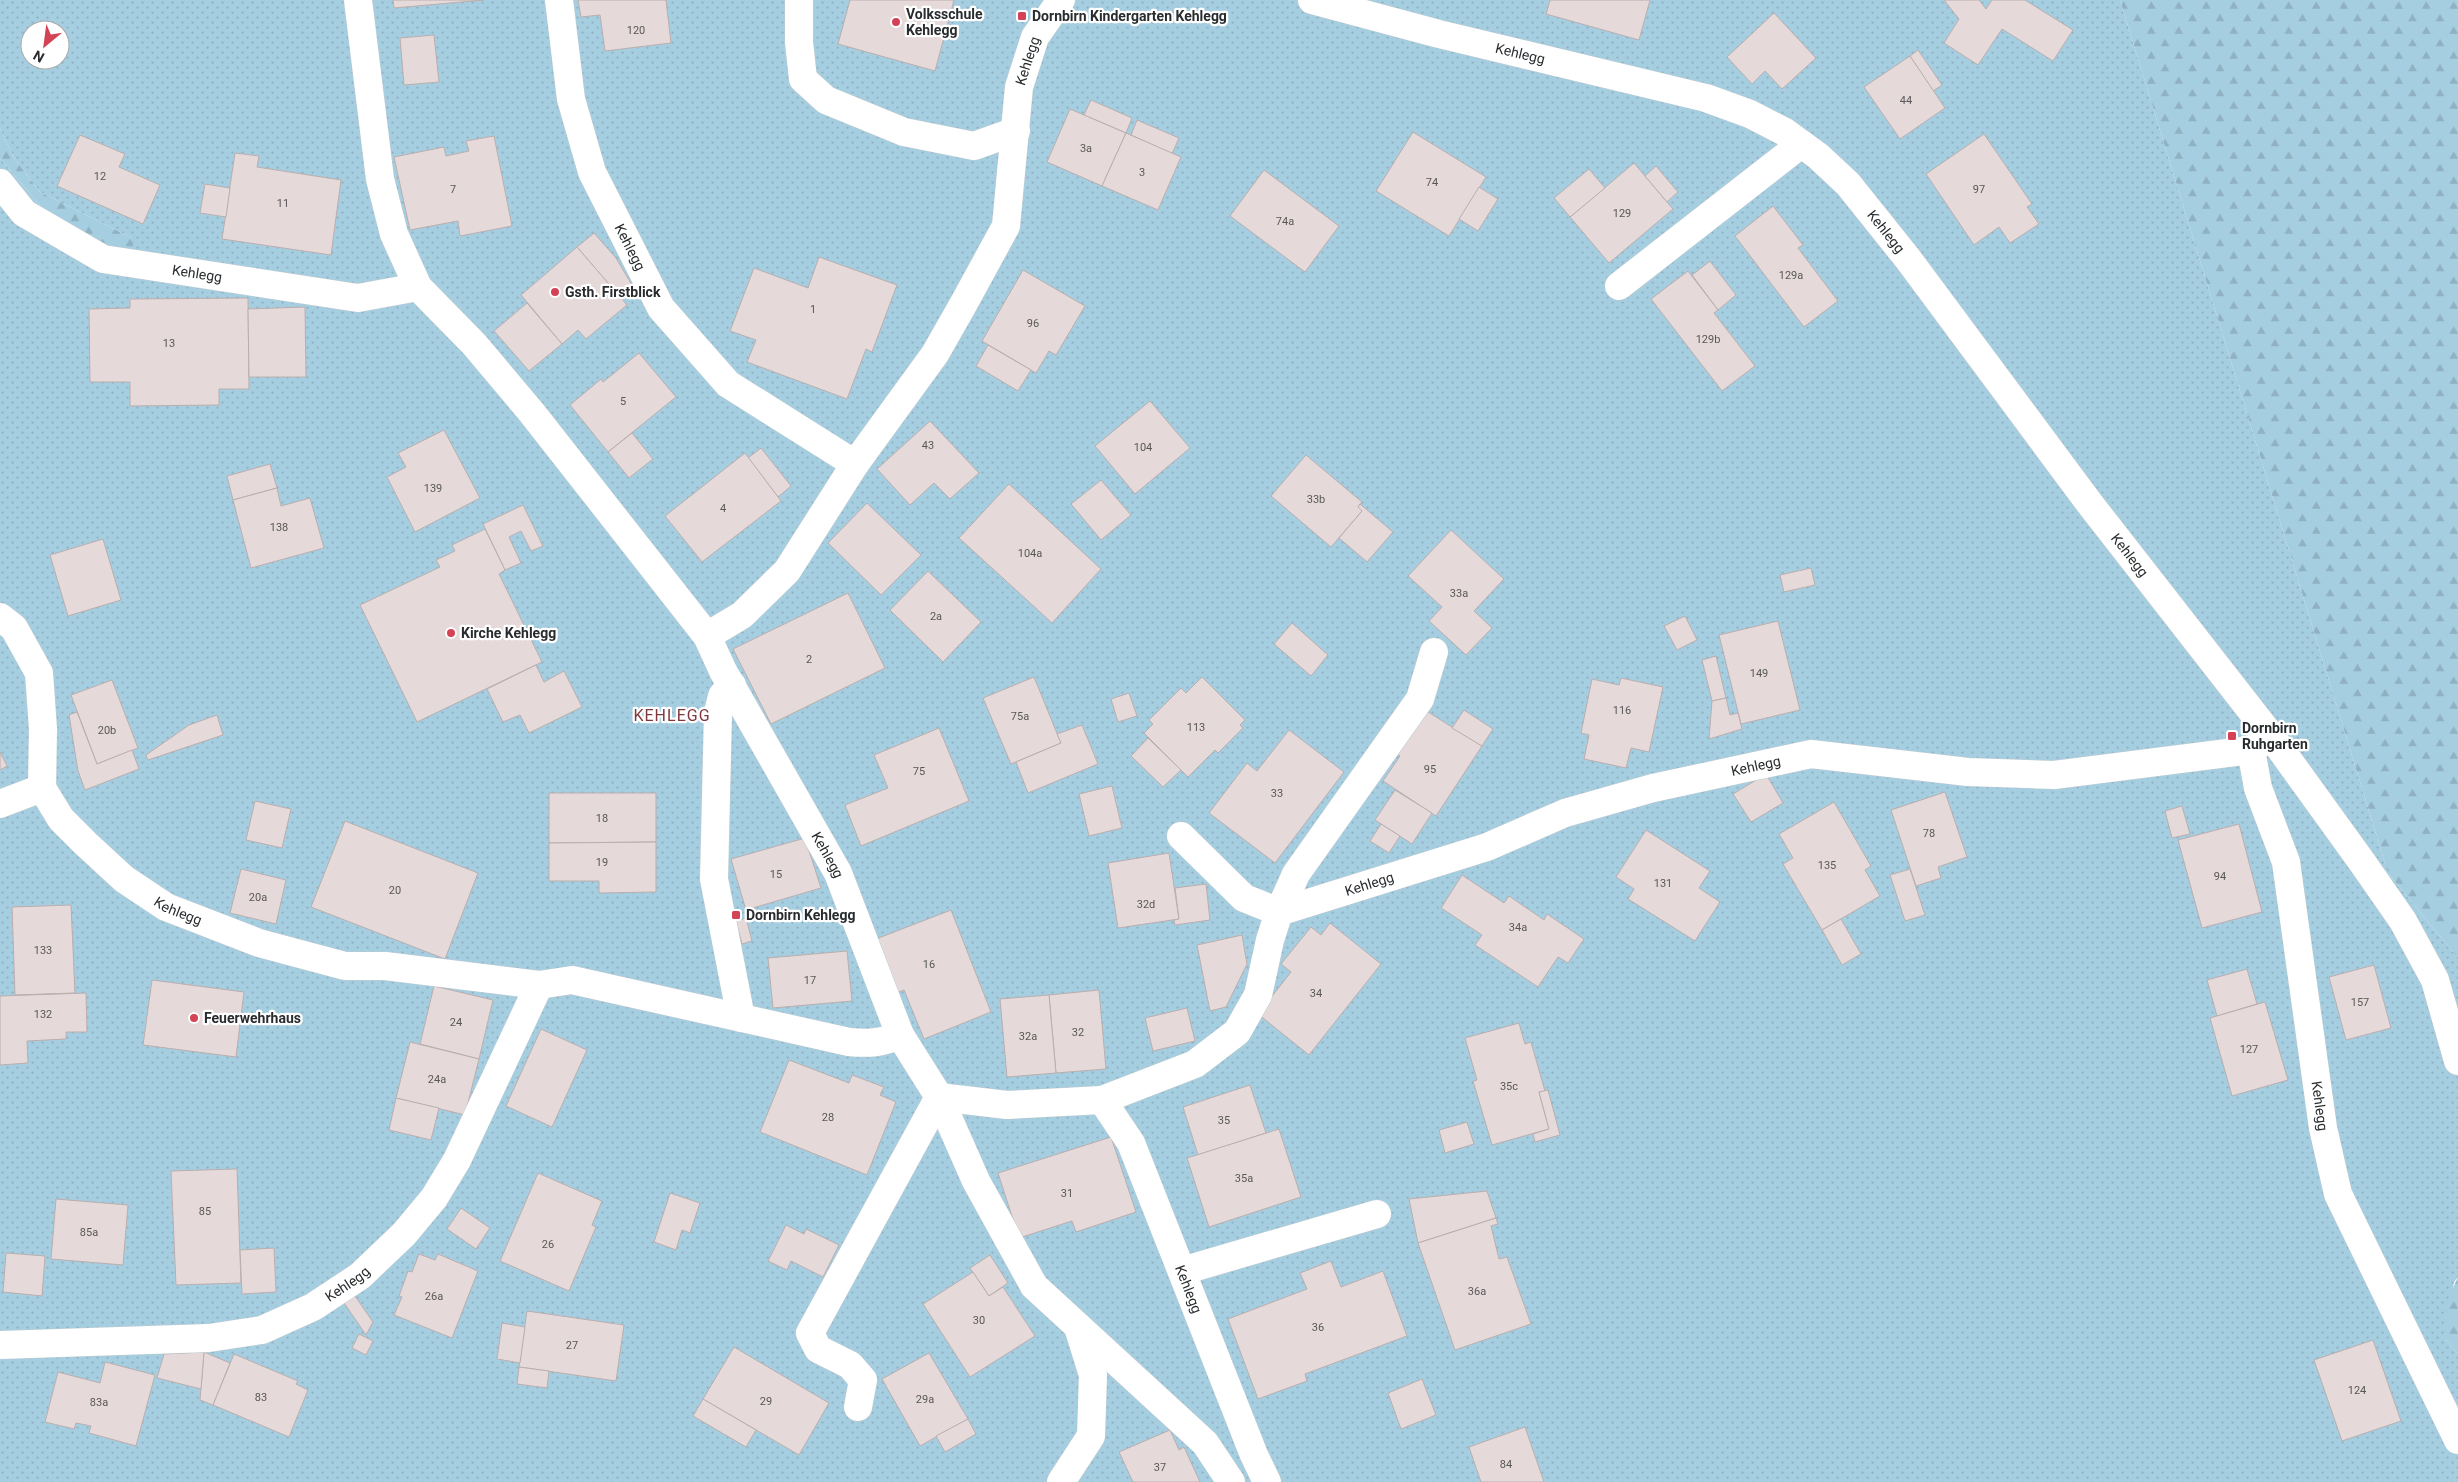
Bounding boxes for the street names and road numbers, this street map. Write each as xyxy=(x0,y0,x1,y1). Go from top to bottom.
street label: Kehlegg xyxy=(1012,34,1043,87)
street label: Kehlegg xyxy=(1494,40,1547,67)
street label: Kehlegg xyxy=(1864,207,1908,256)
street label: Kehlegg xyxy=(612,221,649,273)
street label: Kehlegg xyxy=(171,262,223,285)
street label: Kehlegg xyxy=(2108,530,2152,580)
street label: Kehlegg xyxy=(1729,753,1782,779)
street label: Kehlegg xyxy=(808,829,847,880)
street label: Kehlegg xyxy=(1343,869,1396,899)
street label: Kehlegg xyxy=(151,893,204,928)
street label: Kehlegg xyxy=(2309,1080,2331,1132)
street label: Kehlegg xyxy=(322,1263,373,1305)
street label: Kehlegg xyxy=(1172,1263,1205,1316)

